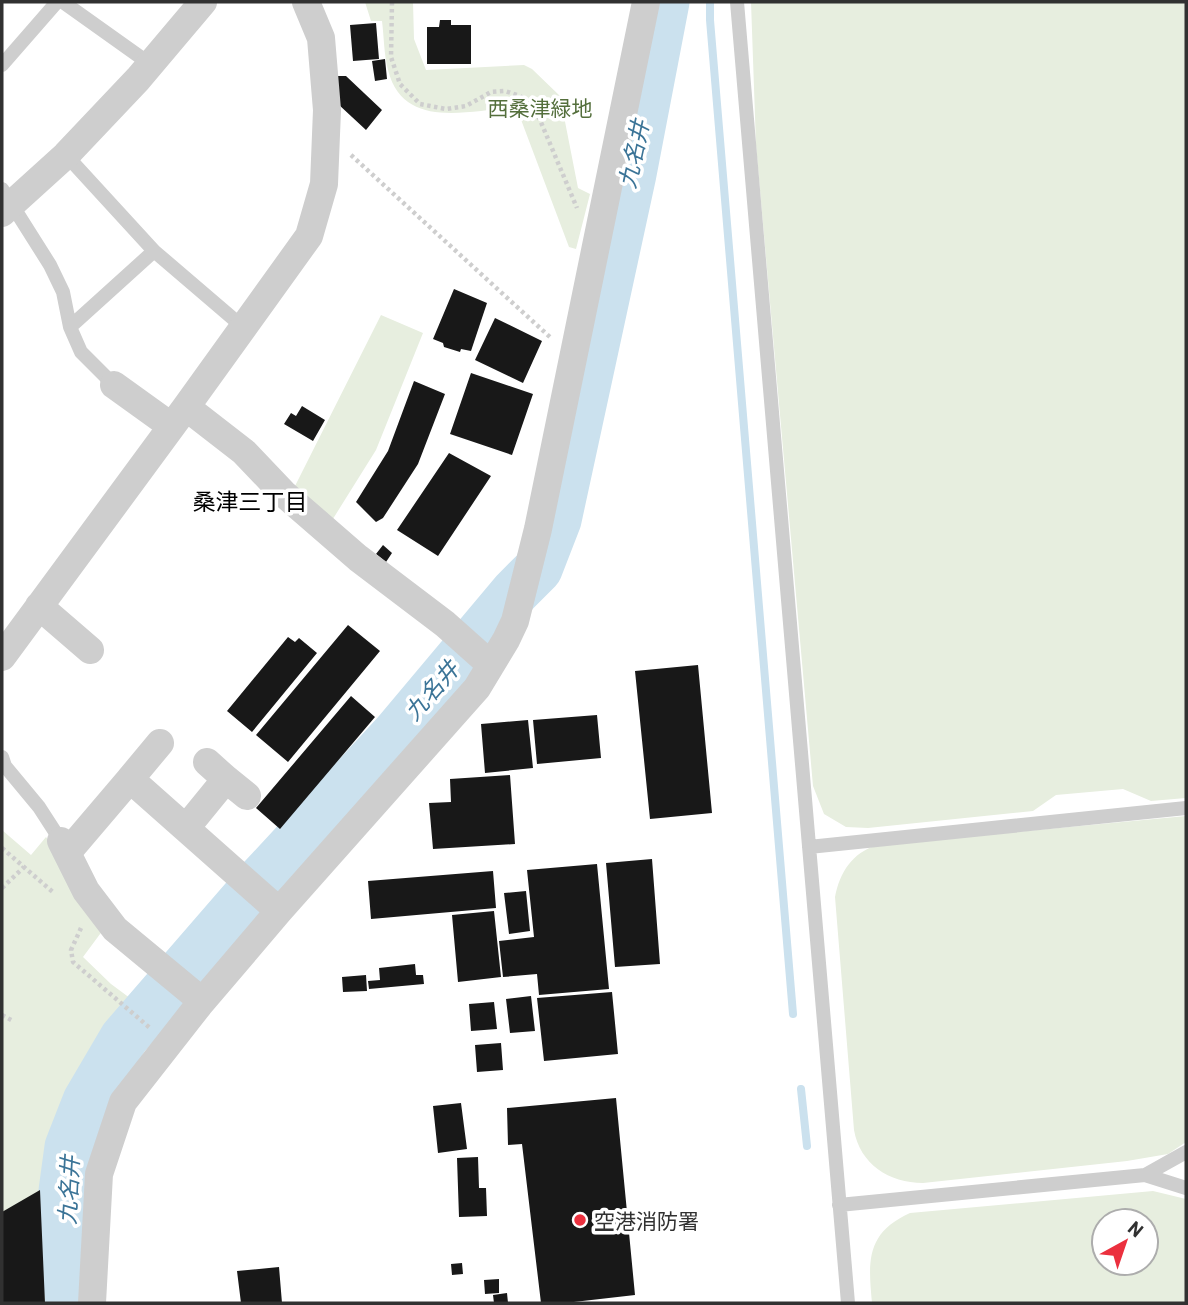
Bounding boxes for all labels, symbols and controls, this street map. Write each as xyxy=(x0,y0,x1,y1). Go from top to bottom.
park label: 西桑津緑地 xyxy=(488,95,593,120)
water label: 九名井 xyxy=(612,115,654,191)
district label: 桑津三丁目 xyxy=(193,487,308,515)
water label: 九名井 xyxy=(398,653,466,725)
water label: 九名井 xyxy=(52,1153,84,1225)
north arrow xyxy=(1090,1207,1160,1277)
place label: 空港消防署 xyxy=(594,1208,699,1233)
marker: 空港消防署 xyxy=(572,1212,588,1228)
text: N xyxy=(1124,1216,1148,1241)

